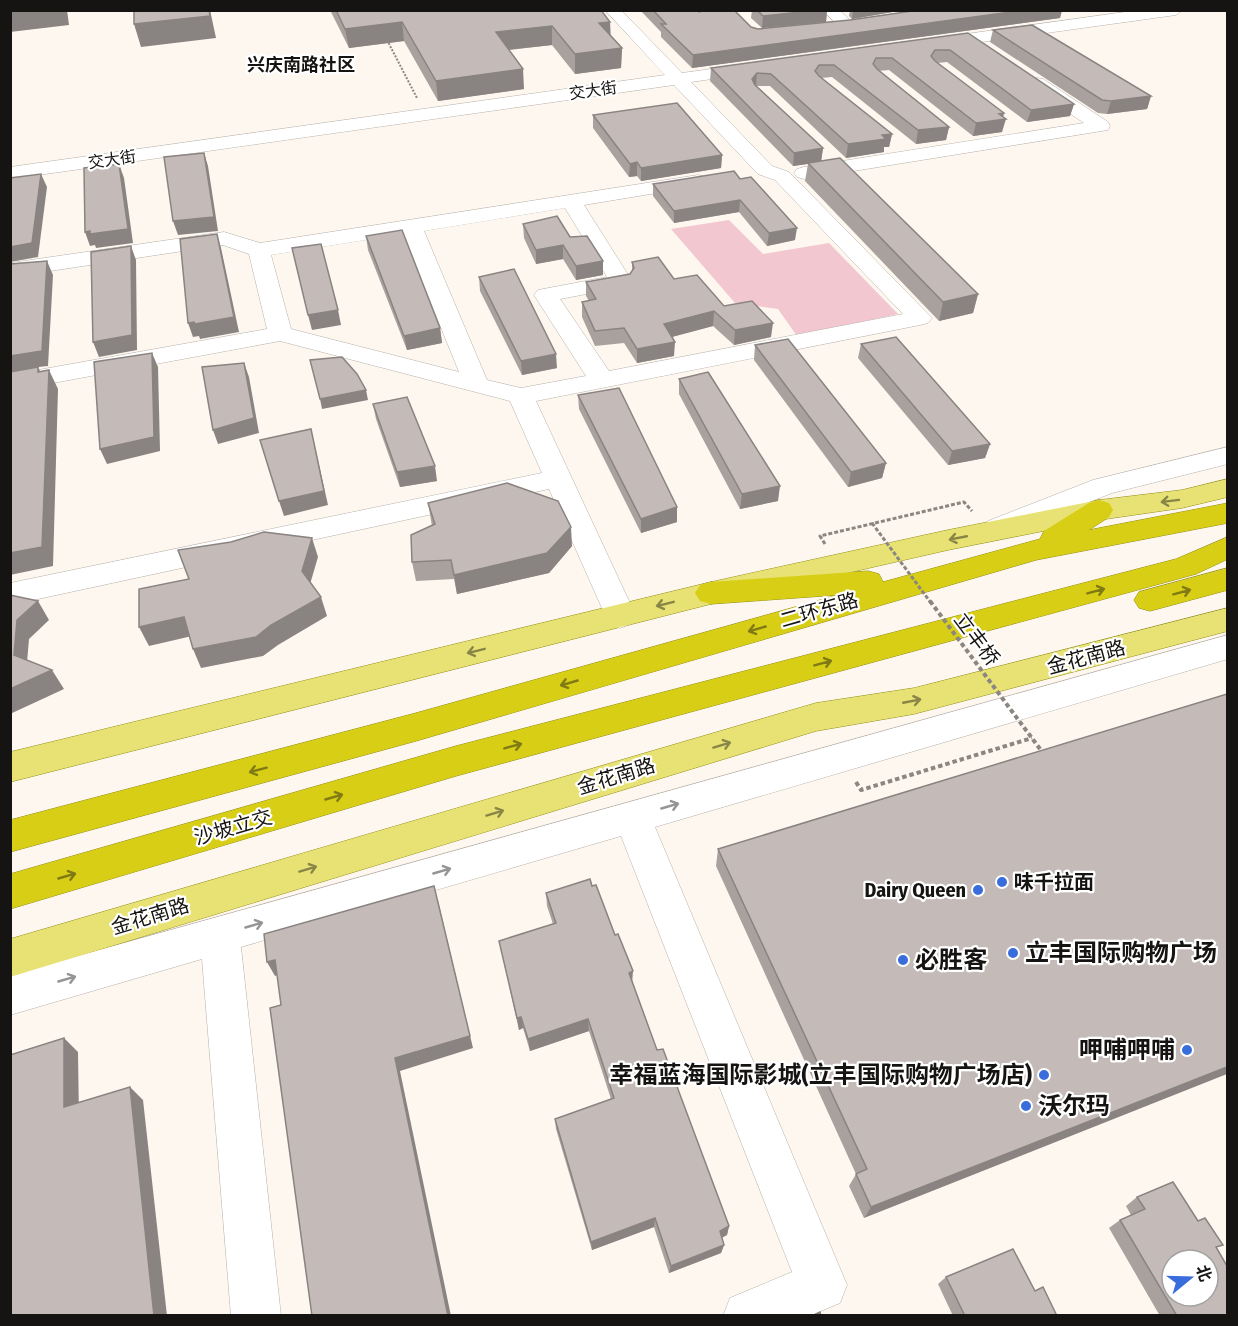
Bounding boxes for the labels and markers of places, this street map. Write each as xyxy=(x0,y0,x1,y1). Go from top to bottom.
place label: 味千拉面 xyxy=(1014,870,1094,894)
marker: 味千拉面 xyxy=(995,875,1009,889)
place label: Dairy Queen xyxy=(864,878,966,902)
marker: Dairy Queen xyxy=(971,883,985,897)
place label: 立丰国际购物广场 xyxy=(1025,939,1217,967)
place label: 必胜客 xyxy=(915,946,987,974)
marker: 立丰国际购物广场 xyxy=(1006,946,1020,960)
marker: 必胜客 xyxy=(896,953,910,967)
place label: 呷哺呷哺 xyxy=(1079,1036,1175,1064)
marker: 呷哺呷哺 xyxy=(1180,1043,1194,1057)
place label: 幸福蓝海国际影城(立丰国际购物广场店) xyxy=(610,1061,1032,1089)
marker: 幸福蓝海国际影城(立丰国际购物广场店) xyxy=(1037,1068,1051,1082)
place label: 沃尔玛 xyxy=(1038,1092,1110,1120)
marker: 沃尔玛 xyxy=(1019,1099,1033,1113)

